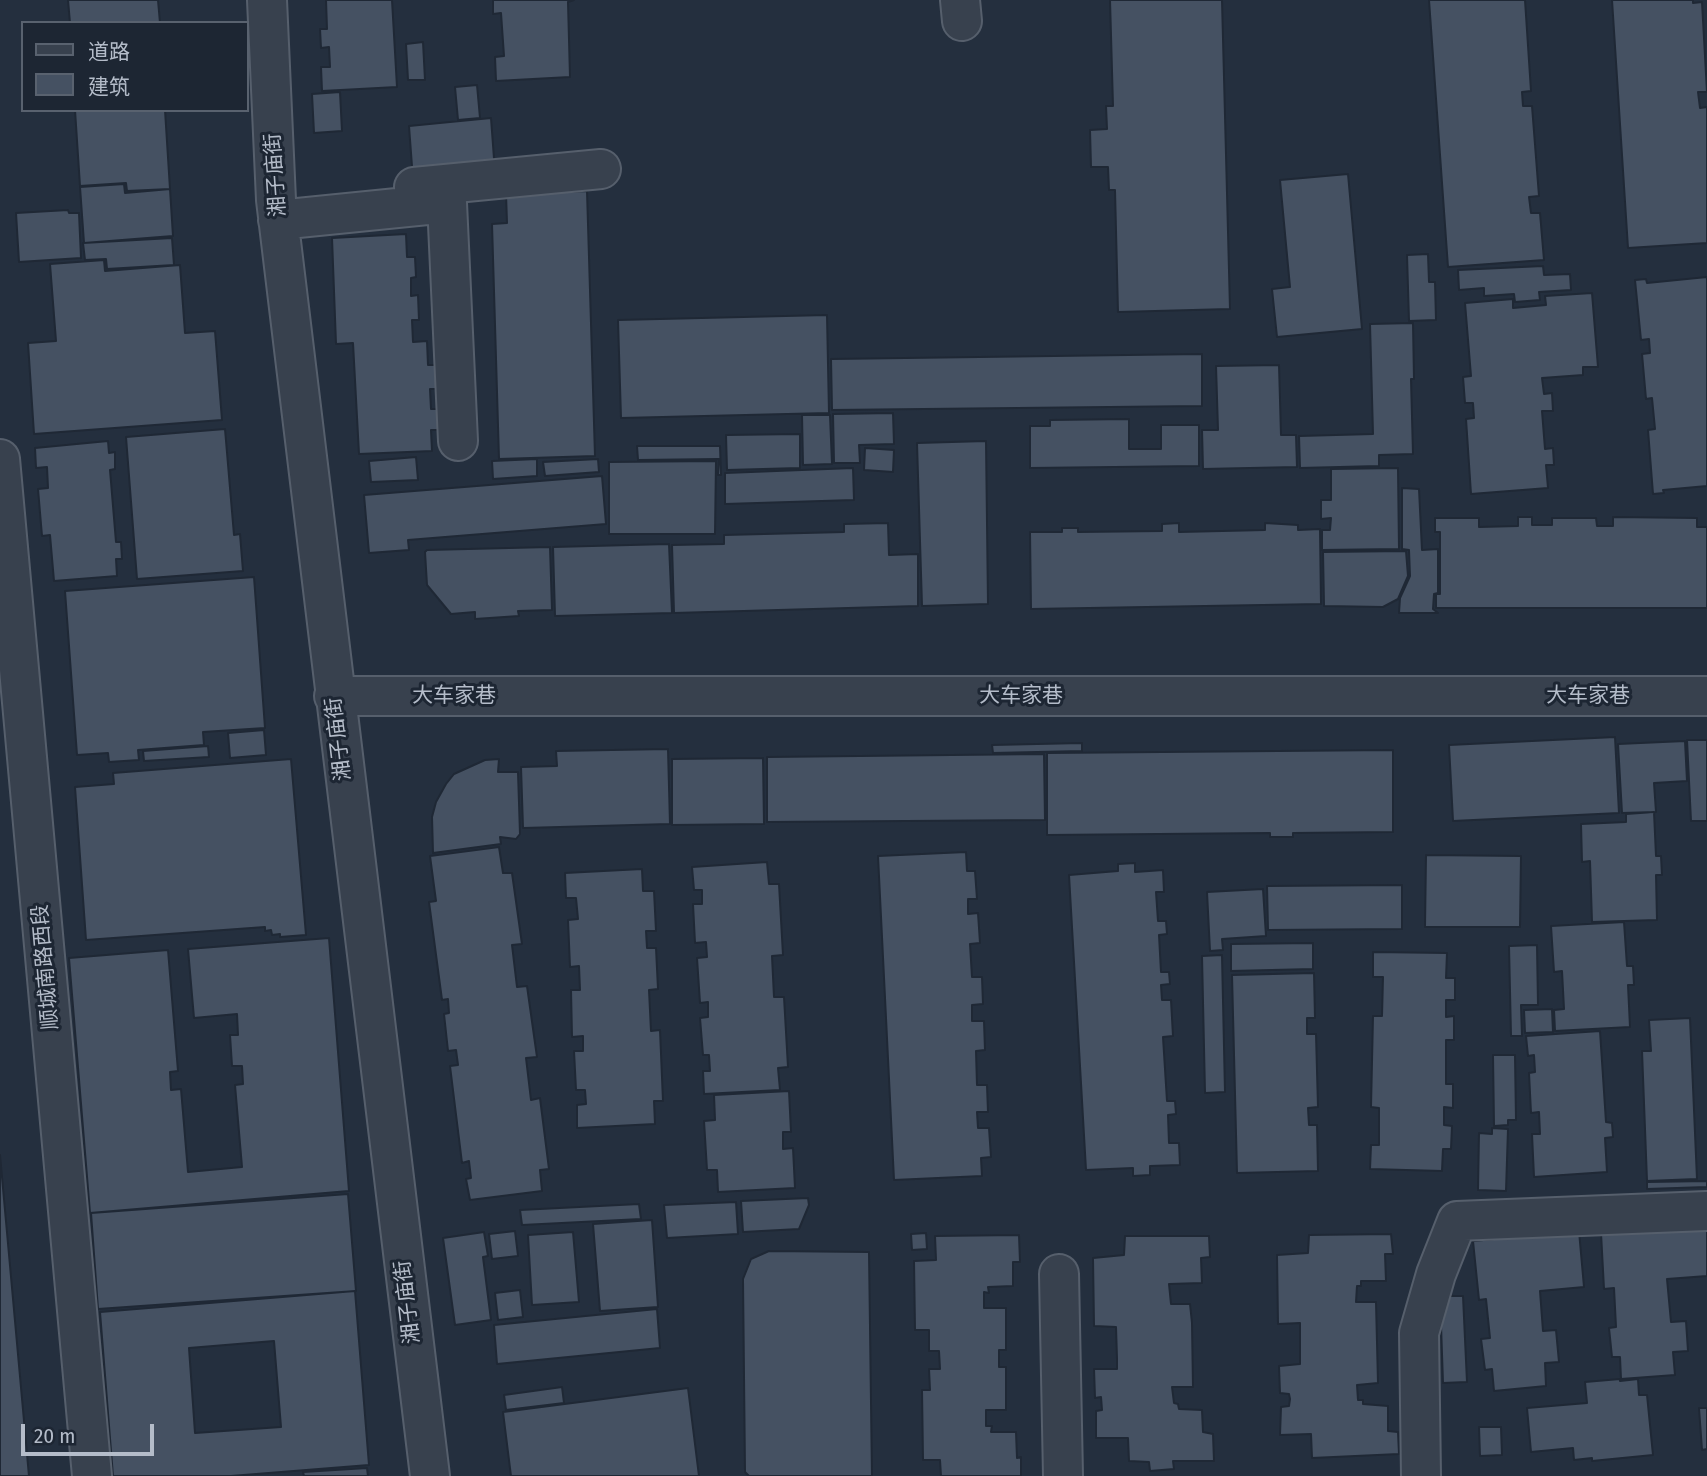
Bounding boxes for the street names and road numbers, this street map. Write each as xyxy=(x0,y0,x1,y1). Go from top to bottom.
street label: 湘子庙街 xyxy=(261,132,291,218)
street label: 大车家巷 xyxy=(412,683,496,709)
street label: 大车家巷 xyxy=(979,683,1063,709)
street label: 大车家巷 xyxy=(1546,683,1630,709)
street label: 湘子庙街 xyxy=(321,696,357,782)
street label: 顺城南路西段 xyxy=(28,903,64,1031)
street label: 湘子庙街 xyxy=(390,1259,426,1345)

